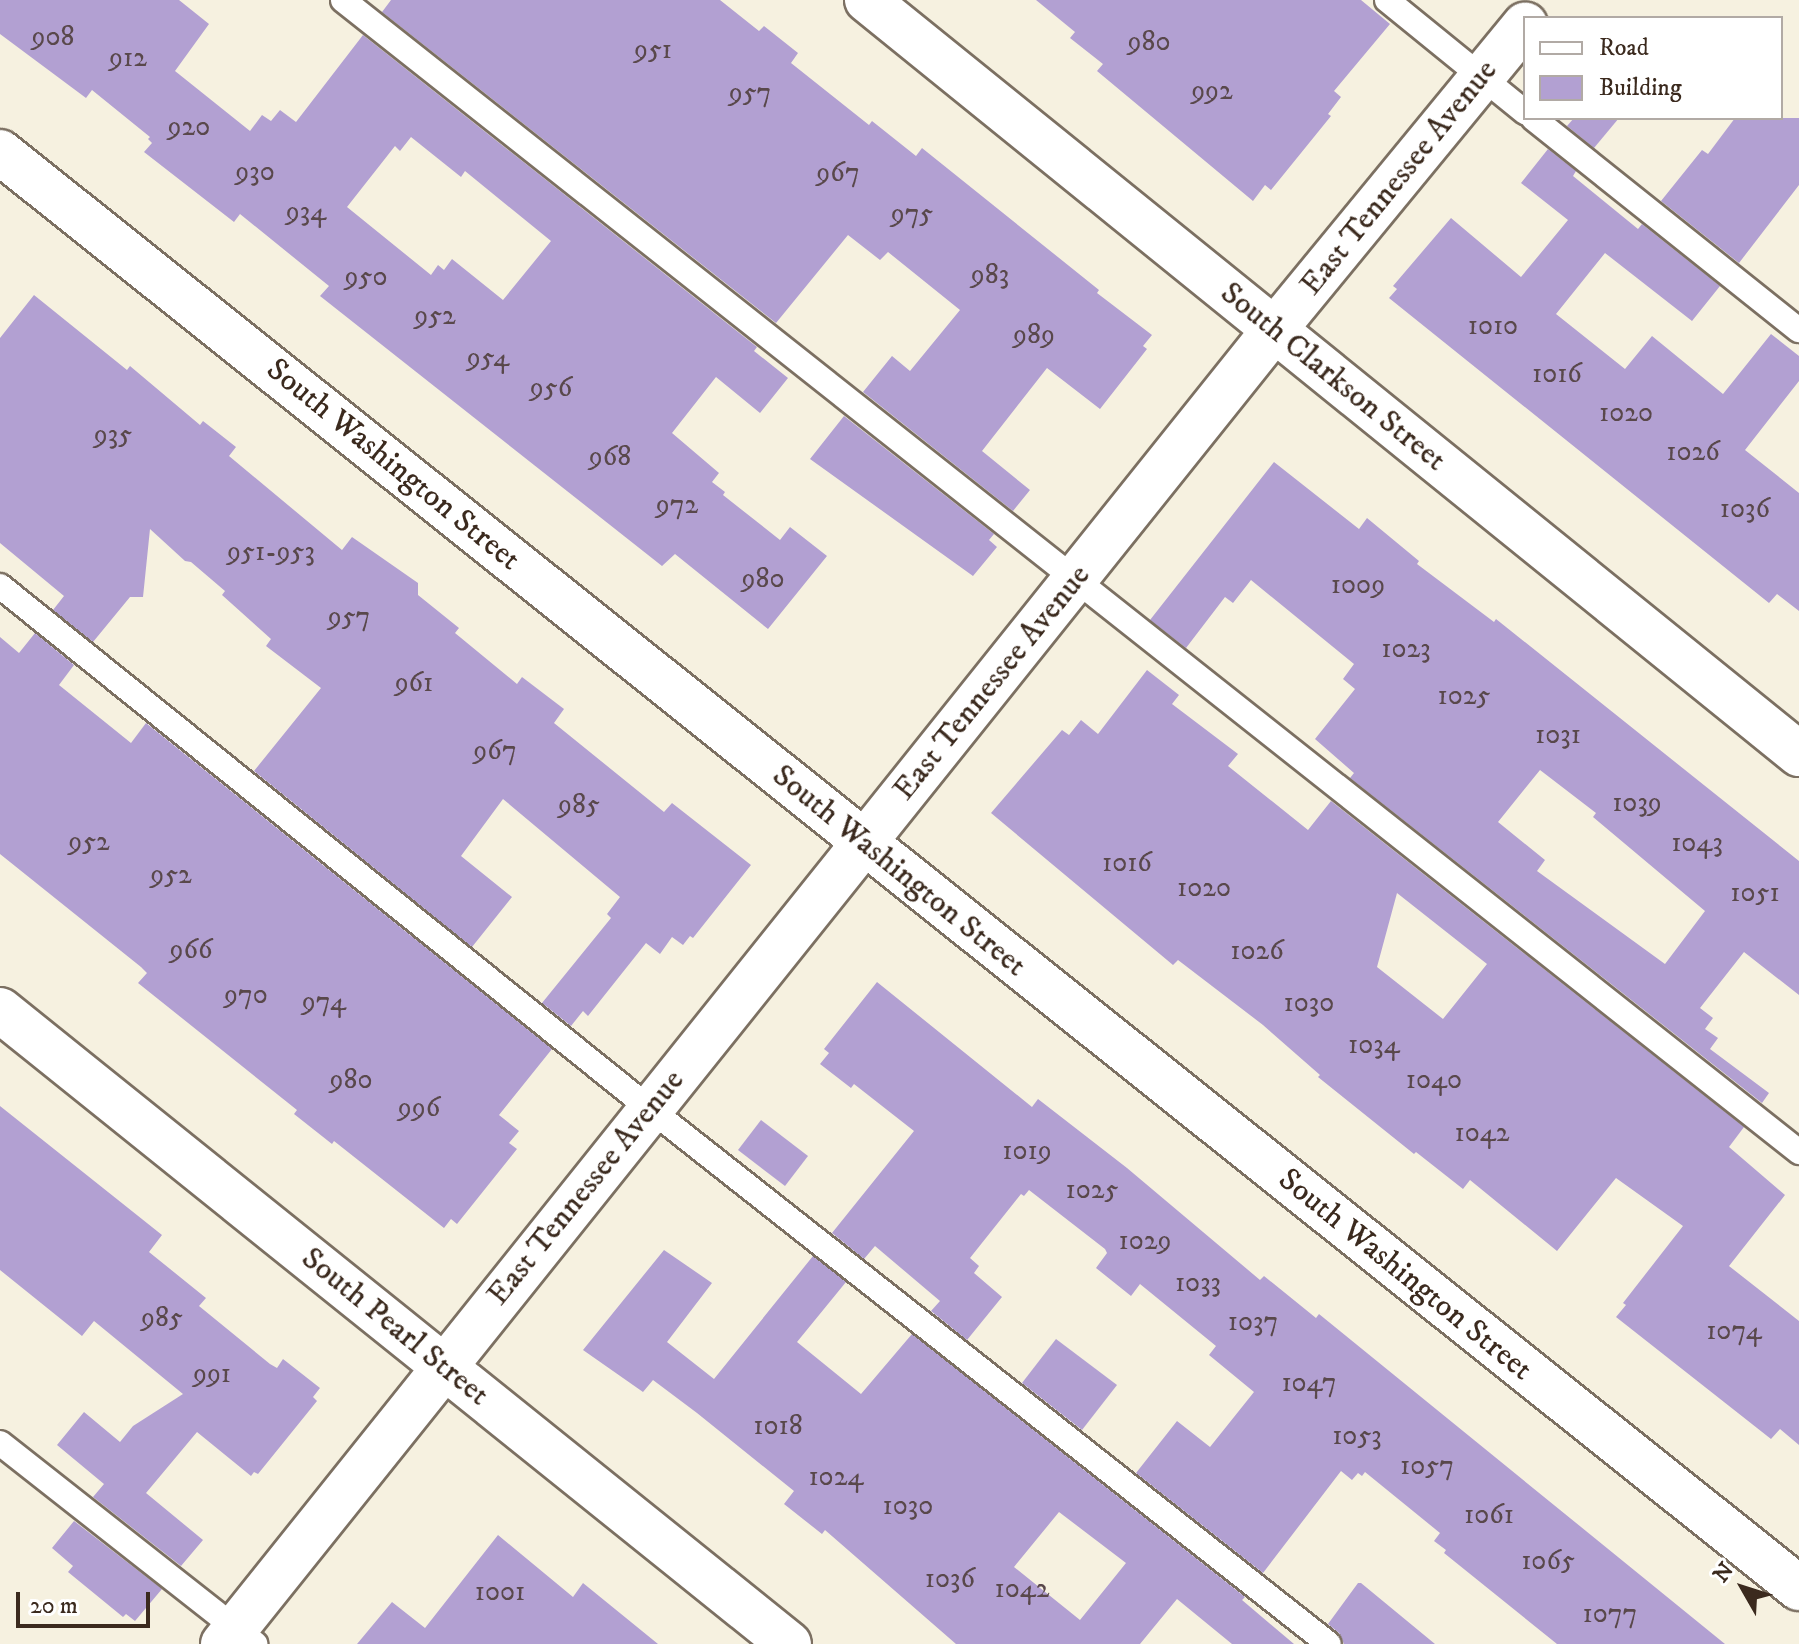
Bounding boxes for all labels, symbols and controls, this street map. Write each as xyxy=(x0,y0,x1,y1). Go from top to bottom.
legend xyxy=(1523,16,1783,120)
house number: 908 xyxy=(31,20,75,54)
house number: 980 xyxy=(1127,25,1171,59)
house number: 951 xyxy=(634,33,672,67)
text: Road xyxy=(1599,33,1649,63)
house number: 912 xyxy=(109,41,147,75)
street label: East Tennessee Avenue xyxy=(1292,53,1506,303)
text: Building xyxy=(1599,73,1682,103)
house number: 992 xyxy=(1191,74,1233,108)
house number: 957 xyxy=(729,76,771,110)
house number: 920 xyxy=(168,110,210,144)
house number: 930 xyxy=(235,155,275,189)
house number: 967 xyxy=(816,156,860,190)
house number: 934 xyxy=(286,195,326,229)
house number: 975 xyxy=(891,197,933,231)
house number: 983 xyxy=(971,258,1009,292)
house number: 950 xyxy=(345,260,387,294)
street label: South Clarkson Street xyxy=(1212,274,1454,480)
house number: 952 xyxy=(414,299,456,333)
house number: 1010 xyxy=(1468,309,1518,343)
house number: 989 xyxy=(1013,318,1055,352)
house number: 954 xyxy=(467,341,509,375)
street label: South Washington Street xyxy=(258,351,528,579)
house number: 1016 xyxy=(1532,357,1582,391)
house number: 956 xyxy=(530,371,572,405)
house number: 1020 xyxy=(1599,396,1653,430)
house number: 935 xyxy=(94,418,132,452)
house number: 1026 xyxy=(1666,435,1720,469)
house number: 968 xyxy=(589,440,631,474)
house number: 972 xyxy=(656,488,698,522)
house number: 1036 xyxy=(1720,492,1770,526)
house number: 951-953 xyxy=(227,535,315,569)
street label: East Tennessee Avenue xyxy=(885,558,1099,808)
house number: 980 xyxy=(741,562,785,596)
house number: 1009 xyxy=(1331,568,1385,602)
house number: 957 xyxy=(328,600,370,634)
house number: 1023 xyxy=(1381,632,1431,666)
house number: 961 xyxy=(395,666,433,700)
house number: 1025 xyxy=(1438,679,1490,713)
house number: 1031 xyxy=(1535,718,1581,752)
house number: 967 xyxy=(473,734,517,768)
street label: South Washington Street xyxy=(764,757,1034,985)
house number: 1039 xyxy=(1612,786,1662,820)
house number: 985 xyxy=(558,788,600,822)
house number: 952 xyxy=(68,825,110,859)
house number: 1043 xyxy=(1671,826,1723,860)
house number: 1016 xyxy=(1102,846,1152,880)
house number: 952 xyxy=(150,858,192,892)
house number: 1020 xyxy=(1177,871,1231,905)
house number: 1051 xyxy=(1730,876,1780,910)
house number: 966 xyxy=(169,933,213,967)
house number: 1026 xyxy=(1230,934,1284,968)
house number: 970 xyxy=(224,978,268,1012)
house number: 974 xyxy=(302,985,346,1019)
house number: 1030 xyxy=(1284,986,1334,1020)
house number: 1034 xyxy=(1348,1028,1400,1062)
house number: 980 xyxy=(329,1063,373,1097)
street label: East Tennessee Avenue xyxy=(479,1063,693,1313)
house number: 1040 xyxy=(1406,1063,1462,1097)
house number: 996 xyxy=(398,1091,440,1125)
house number: 1042 xyxy=(1454,1116,1510,1150)
house number: 1019 xyxy=(1002,1134,1052,1168)
street label: South Washington Street xyxy=(1270,1161,1540,1389)
house number: 1025 xyxy=(1066,1173,1118,1207)
house number: 1029 xyxy=(1119,1224,1171,1258)
street label: South Pearl Street xyxy=(293,1240,497,1414)
house number: 1033 xyxy=(1175,1266,1221,1300)
house number: 985 xyxy=(141,1301,183,1335)
house number: 1037 xyxy=(1228,1305,1278,1339)
house number: 1074 xyxy=(1706,1314,1762,1348)
house number: 991 xyxy=(193,1357,231,1391)
house number: 1047 xyxy=(1281,1366,1337,1400)
house number: 1018 xyxy=(753,1409,803,1443)
house number: 1053 xyxy=(1332,1419,1382,1453)
house number: 1057 xyxy=(1400,1449,1454,1483)
house number: 1024 xyxy=(808,1460,864,1494)
house number: 1030 xyxy=(883,1489,933,1523)
house number: 1061 xyxy=(1464,1498,1514,1532)
house number: 1065 xyxy=(1521,1544,1575,1578)
north arrow xyxy=(1703,1548,1783,1628)
text: N xyxy=(1708,1557,1740,1588)
house number: 1036 xyxy=(925,1562,975,1596)
house number: 1042 xyxy=(994,1572,1050,1606)
house number: 1001 xyxy=(475,1575,525,1609)
scale bar xyxy=(20,1576,154,1626)
text: 20 m xyxy=(30,1591,78,1621)
house number: 1077 xyxy=(1583,1597,1637,1631)

